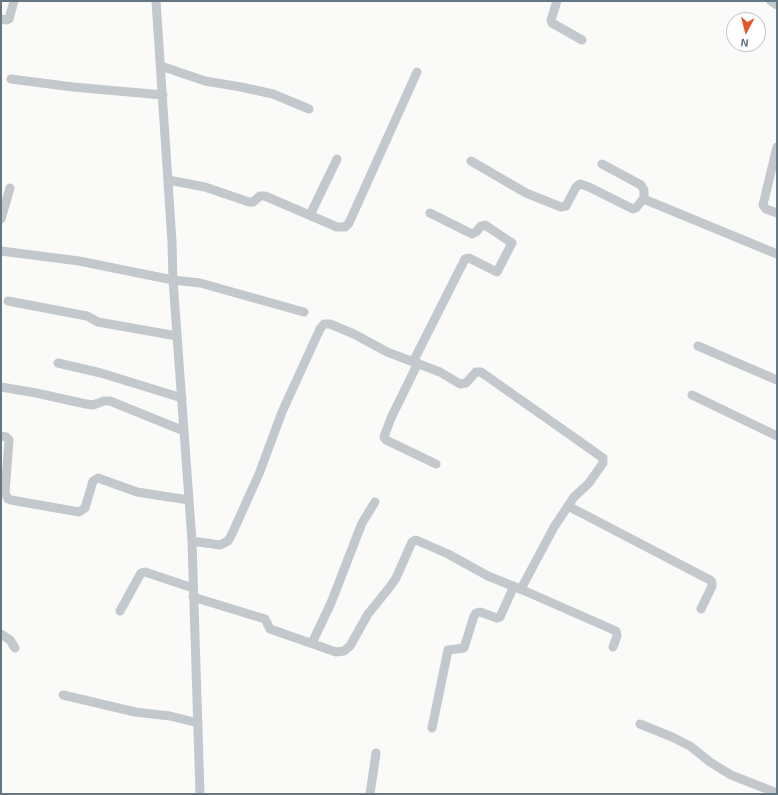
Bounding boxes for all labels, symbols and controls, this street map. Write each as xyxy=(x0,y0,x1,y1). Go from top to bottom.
north arrow xyxy=(726,12,766,52)
text: N xyxy=(740,36,749,50)

